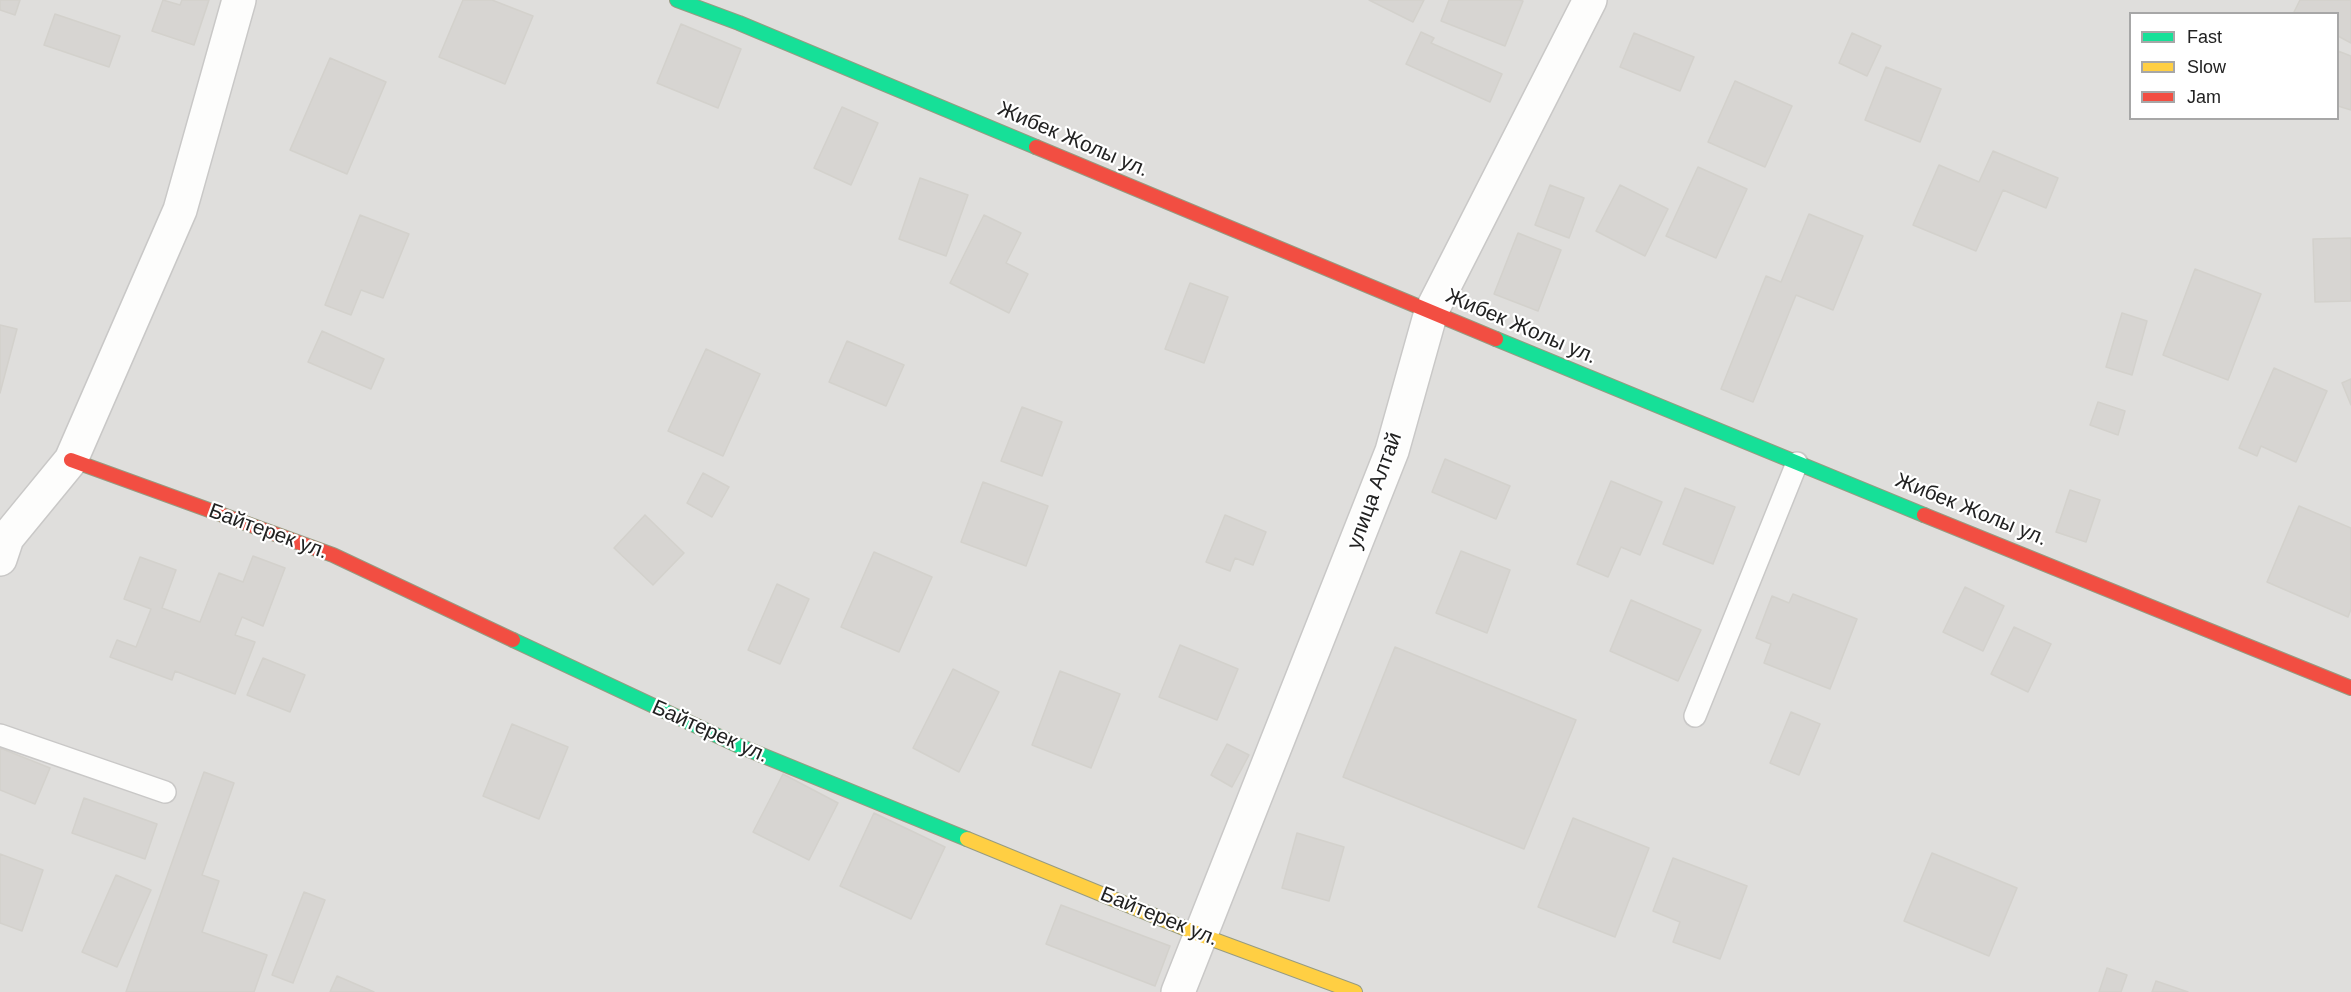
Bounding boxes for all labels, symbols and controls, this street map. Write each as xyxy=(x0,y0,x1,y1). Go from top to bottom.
legend xyxy=(2129,12,2339,120)
text: Fast xyxy=(2187,27,2222,47)
text: Slow xyxy=(2187,57,2226,77)
text: Jam xyxy=(2187,87,2221,107)
street label: Жибек Жолы ул. xyxy=(994,97,1152,183)
street label: Жибек Жолы ул. xyxy=(1442,284,1600,370)
street label: улица Алтай xyxy=(1342,429,1408,553)
street label: Жибек Жолы ул. xyxy=(1892,468,2050,552)
street label: Байтерек ул. xyxy=(205,499,331,565)
street label: Байтерек ул. xyxy=(648,695,772,769)
street label: Байтерек ул. xyxy=(1096,882,1222,952)

